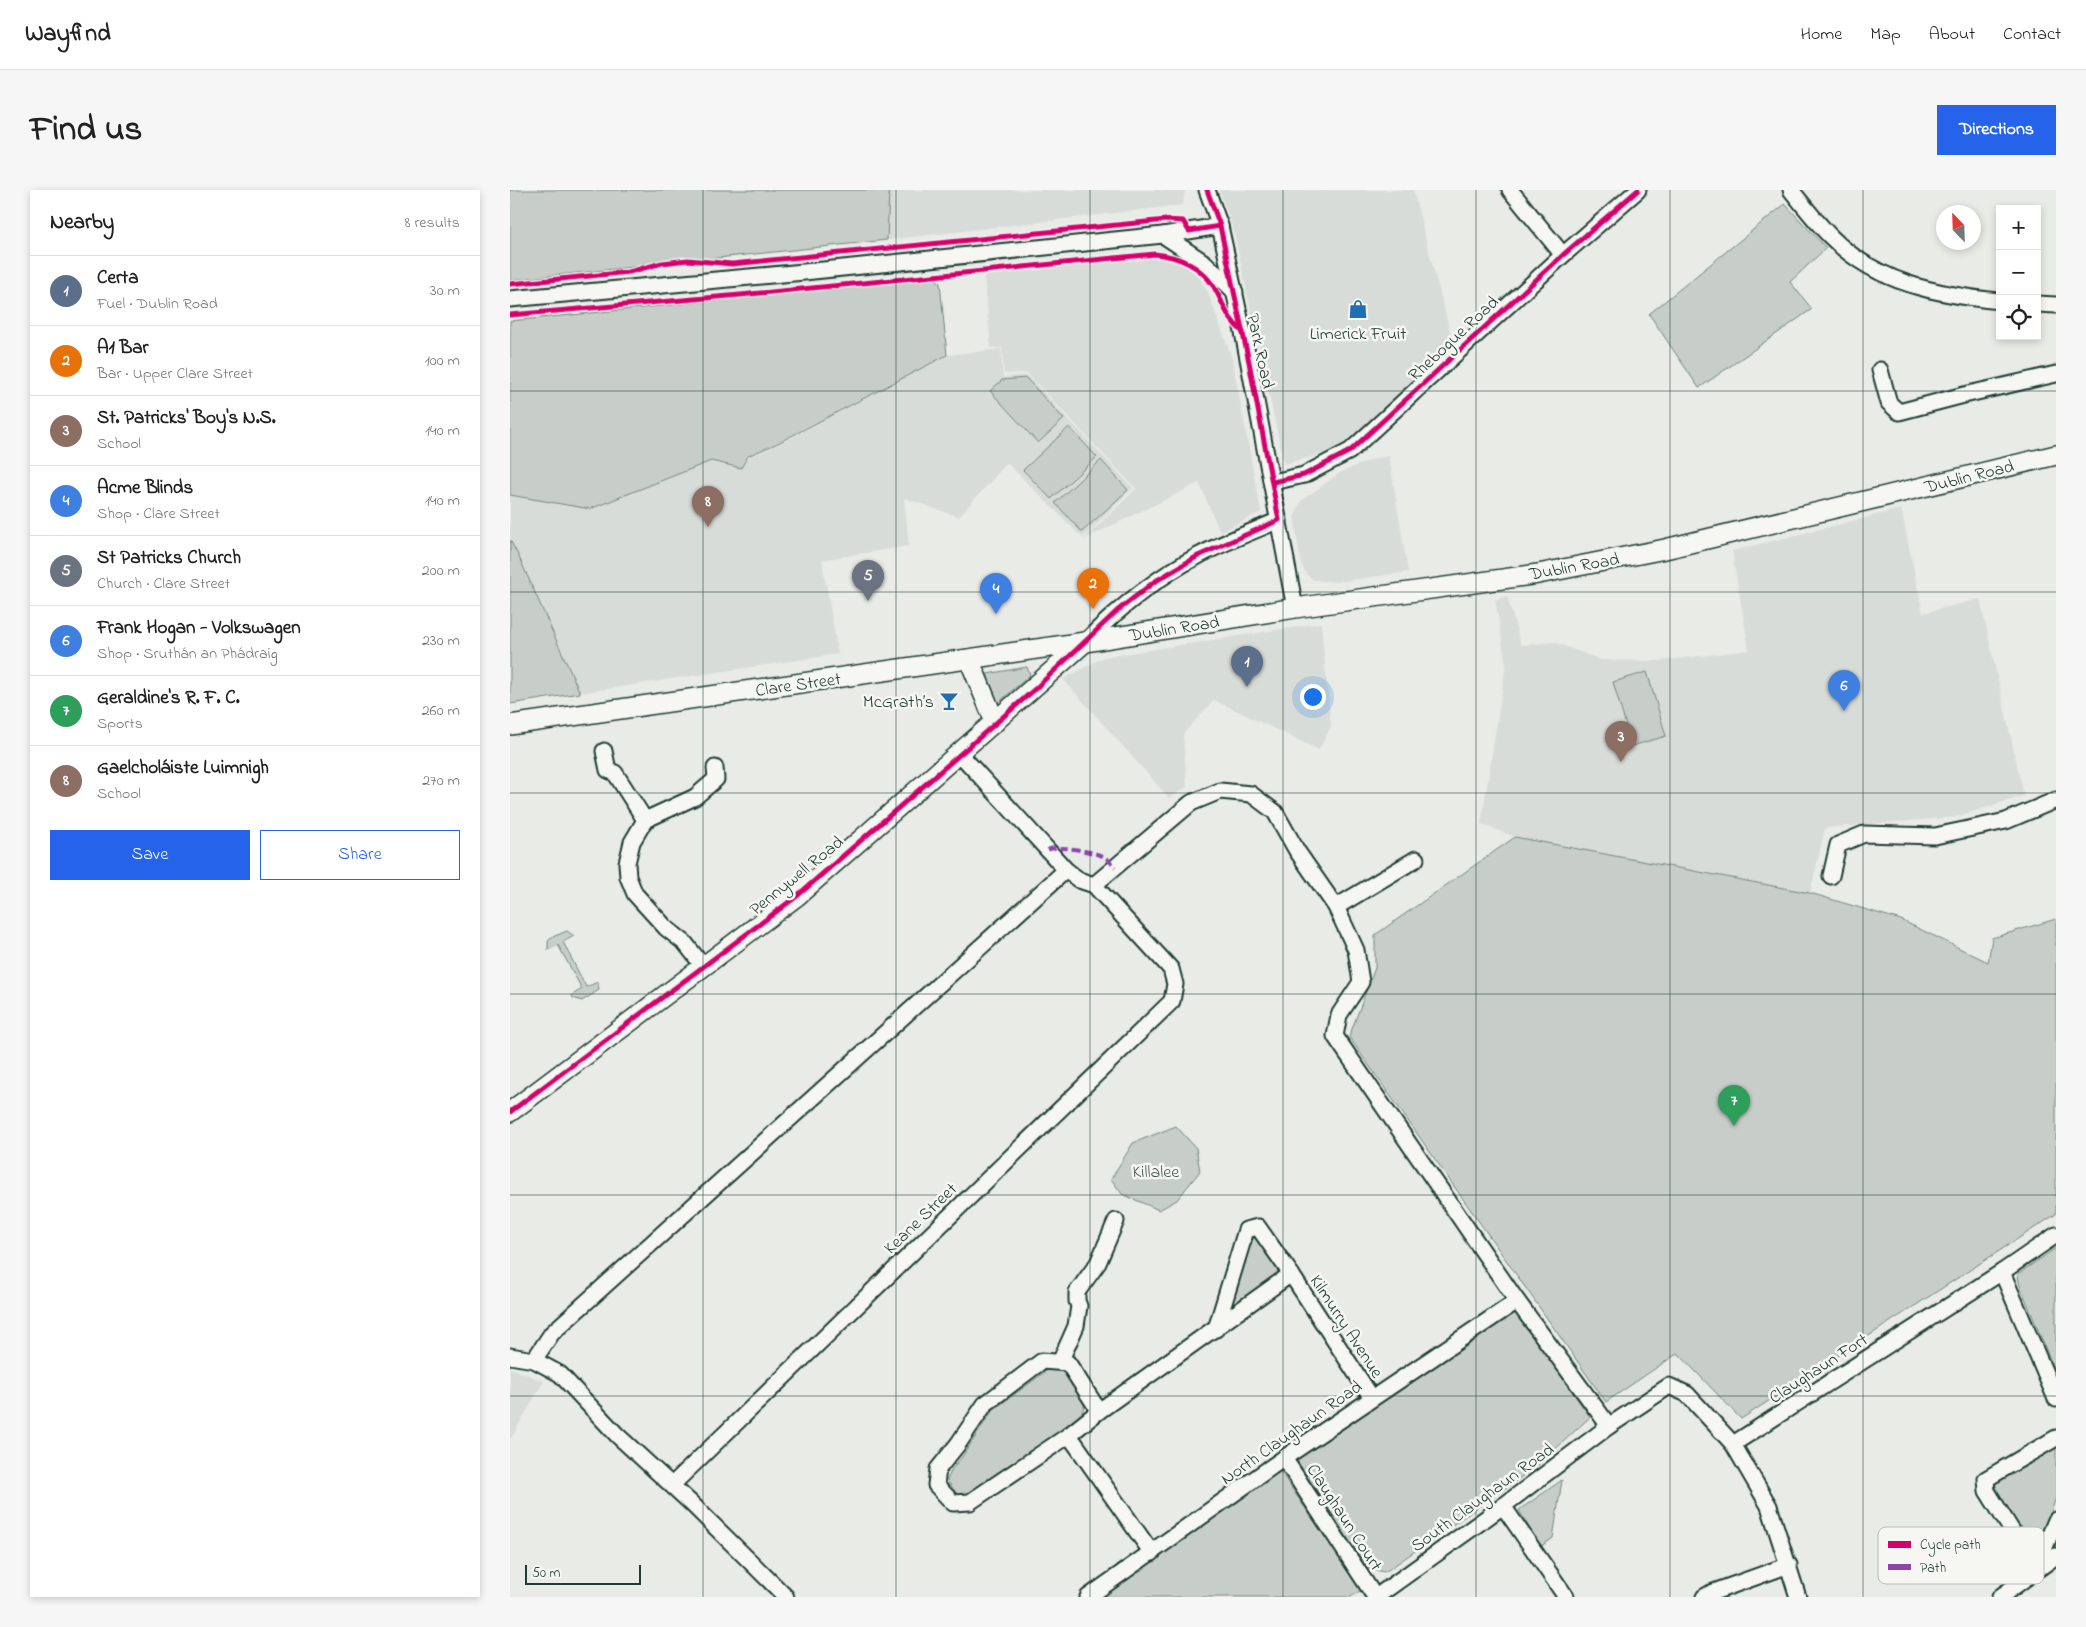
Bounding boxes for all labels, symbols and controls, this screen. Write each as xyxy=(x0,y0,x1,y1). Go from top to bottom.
text: Wayfind xyxy=(25,17,111,52)
text: Home xyxy=(1801,22,1842,48)
text: Map xyxy=(1870,22,1901,48)
text: About xyxy=(1929,22,1975,48)
text: Contact xyxy=(2003,22,2061,48)
text: Find us xyxy=(30,105,142,156)
button: Directions xyxy=(1937,105,2056,155)
north arrow xyxy=(1936,205,1981,250)
map controls xyxy=(1996,205,2041,340)
button: + xyxy=(1996,205,2041,250)
text: Nearby xyxy=(50,208,114,238)
text: 8 results xyxy=(404,211,460,235)
button: − xyxy=(1996,250,2041,295)
text: Certa xyxy=(97,265,138,292)
text: 1 xyxy=(63,279,69,303)
text: 30 m xyxy=(430,279,460,303)
street label: Rhebogue Road xyxy=(1403,291,1506,389)
text: Fuel · Dublin Road xyxy=(97,292,218,316)
button: locate xyxy=(1996,295,2041,340)
shop icon: Limerick Fruit xyxy=(1347,298,1369,320)
street label: Park Road xyxy=(1238,311,1280,391)
place label: Limerick Fruit xyxy=(1310,322,1406,348)
text: A1 Bar xyxy=(97,335,148,362)
text: 2 xyxy=(62,349,70,373)
text: 100 m xyxy=(425,349,460,373)
text: Bar · Upper Clare Street xyxy=(97,362,253,386)
text: St. Patricks' Boy's N.S. xyxy=(97,405,276,432)
text: 3 xyxy=(63,419,69,443)
text: 140 m xyxy=(425,419,460,443)
text: School xyxy=(97,432,141,456)
street label: Dublin Road xyxy=(1921,454,2017,502)
text: Acme Blinds xyxy=(97,475,193,502)
pin: 8 xyxy=(692,486,724,527)
text: 4 xyxy=(63,489,69,513)
text: 140 m xyxy=(425,489,460,513)
text: Shop · Clare Street xyxy=(97,502,220,526)
text: St Patricks Church xyxy=(97,545,241,572)
street label: Dublin Road xyxy=(1526,547,1622,589)
text: 5 xyxy=(61,559,71,583)
text: 200 m xyxy=(422,559,460,583)
pin: 5 xyxy=(852,560,884,601)
pin: 2 xyxy=(1077,568,1109,609)
text: Church · Clare Street xyxy=(97,572,230,596)
pin: 4 xyxy=(980,573,1012,614)
street label: Dublin Road xyxy=(1126,610,1221,650)
text: Frank Hogan - Volkswagen xyxy=(97,615,301,642)
text: 6 xyxy=(62,629,70,653)
text: 230 m xyxy=(422,629,460,653)
text: Shop · Sruthán an Phádraig xyxy=(97,642,278,666)
pin: 1 xyxy=(1231,646,1263,687)
street label: Clare Street xyxy=(754,667,843,705)
pin: 6 xyxy=(1828,670,1860,711)
your location xyxy=(1300,684,1326,710)
text: Geraldine's R. F. C. xyxy=(97,685,240,712)
place label: McGrath’s xyxy=(863,690,934,716)
bar icon: McGrath’s xyxy=(938,690,960,712)
text: 7 xyxy=(63,699,69,723)
text: 260 m xyxy=(422,699,460,723)
text: Sports xyxy=(97,712,143,736)
pin: 3 xyxy=(1605,721,1637,762)
text: Gaelcholáiste Luimnigh xyxy=(97,755,269,782)
text: 8 xyxy=(63,769,69,793)
text: 270 m xyxy=(422,769,460,793)
text: School xyxy=(97,782,141,806)
button: Save xyxy=(50,830,250,880)
button: Share xyxy=(260,830,460,880)
street label: Pennywell Road xyxy=(744,830,850,923)
pin: 7 xyxy=(1718,1085,1750,1126)
park label: Killalee xyxy=(1133,1160,1180,1186)
street label: Keane Street xyxy=(879,1178,964,1261)
street label: Kilmurry Avenue xyxy=(1302,1270,1389,1385)
street label: Claughaun Fort xyxy=(1765,1328,1874,1412)
street label: North Claughaun Road xyxy=(1216,1375,1369,1493)
street label: South Claughaun Road xyxy=(1406,1438,1561,1560)
street label: Claughaun Court xyxy=(1298,1459,1388,1577)
legend xyxy=(1878,1527,2044,1584)
text: Cycle path xyxy=(1920,1535,1981,1557)
text: Path xyxy=(1920,1558,1946,1579)
scale bar xyxy=(525,1562,641,1585)
text: 50 m xyxy=(532,1563,560,1584)

